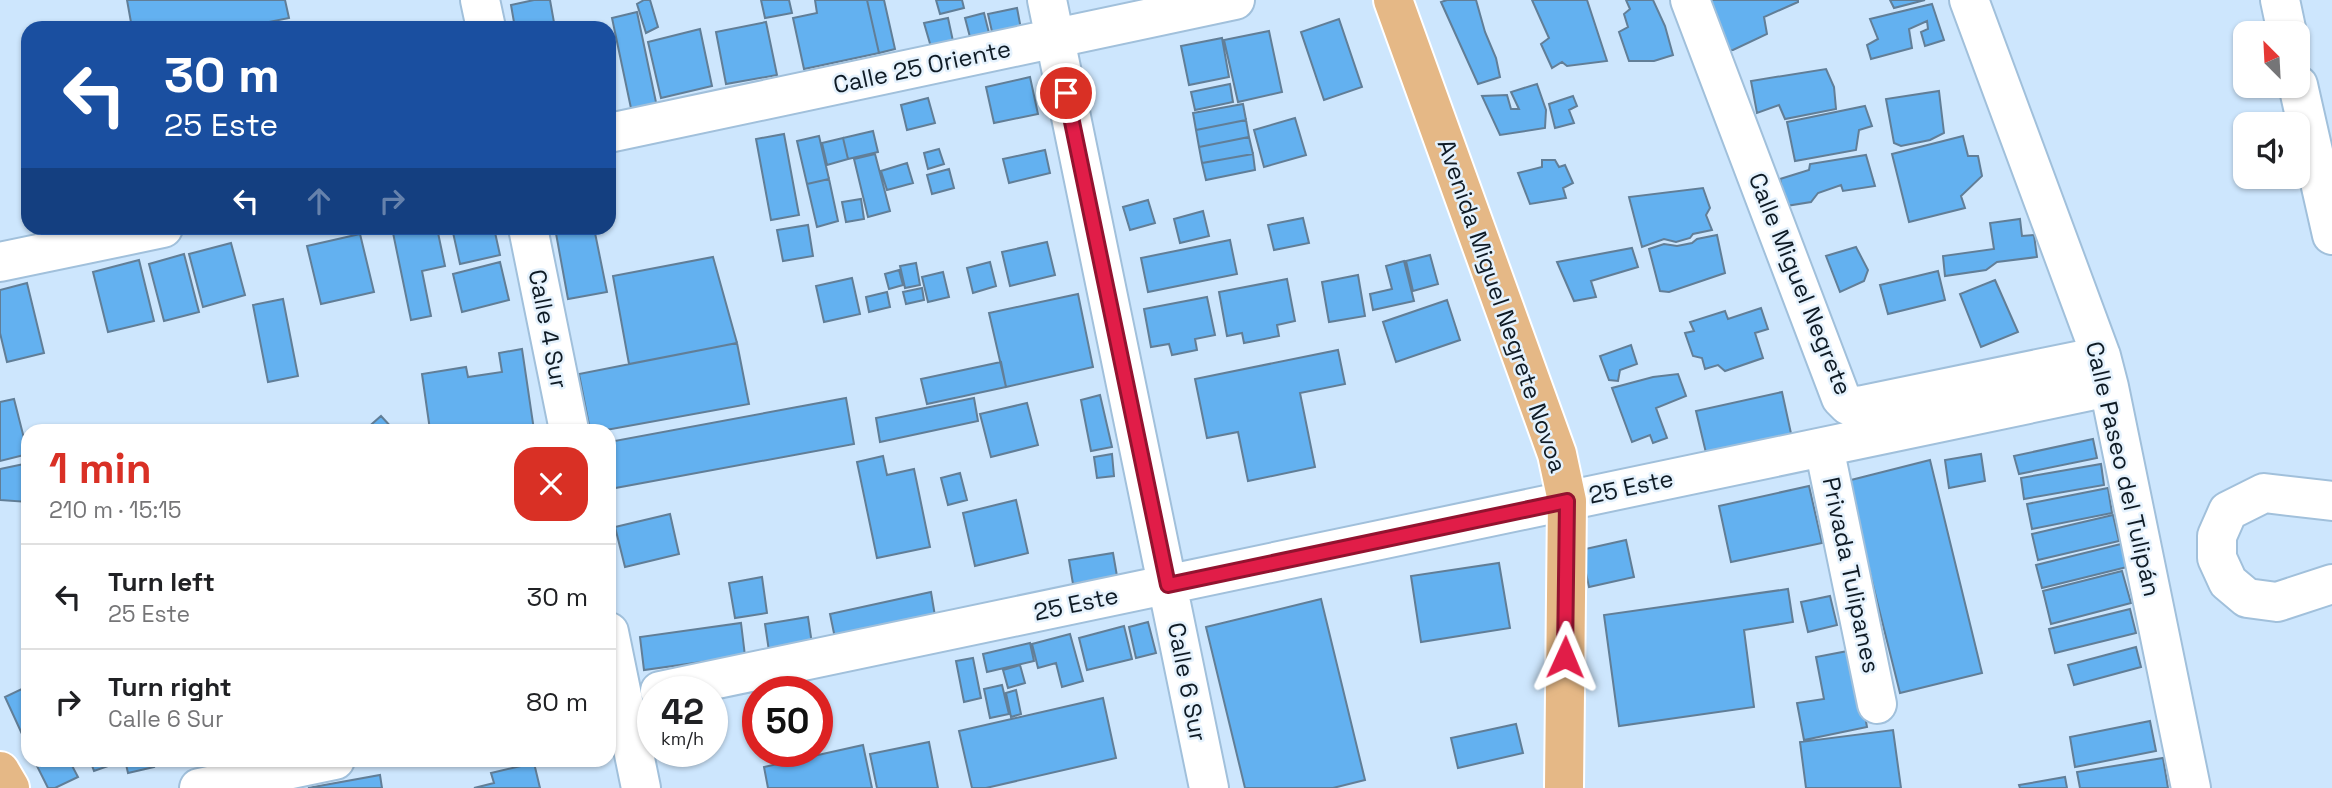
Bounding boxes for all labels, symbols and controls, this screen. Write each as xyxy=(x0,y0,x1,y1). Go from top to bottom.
north arrow xyxy=(2233,21,2310,98)
map controls xyxy=(2233,21,2310,189)
street label: Calle 25 Oriente xyxy=(830,33,1014,100)
text: 30 m xyxy=(164,44,280,106)
icon: left xyxy=(49,49,140,140)
pin xyxy=(1036,63,1096,123)
icon: arrive xyxy=(1047,74,1085,112)
text: 25 Este xyxy=(164,105,278,145)
button: sound xyxy=(2233,112,2310,189)
street label: Avenida Miguel Negrete Novoa xyxy=(1431,135,1574,477)
street label: Calle Miguel Negrete xyxy=(1742,168,1859,400)
icon: left xyxy=(227,182,265,220)
icon: ahead xyxy=(300,182,338,220)
icon: right xyxy=(373,182,411,220)
street label: Calle 4 Sur xyxy=(522,267,575,391)
street label: Calle Paseo del Tulipán xyxy=(2079,338,2168,599)
text: 1 min xyxy=(49,442,152,495)
button: close xyxy=(514,447,588,521)
street label: 25 Este xyxy=(1586,462,1676,511)
street label: Privada Tulipanes xyxy=(1816,474,1887,676)
text: 210 m · 15:15 xyxy=(49,495,182,525)
text: Turn left xyxy=(108,565,215,599)
icon: left xyxy=(49,578,87,616)
street label: 25 Este xyxy=(1031,579,1121,628)
text: 30 m xyxy=(527,580,588,614)
text: 25 Este xyxy=(108,599,190,629)
street label: Calle 6 Sur xyxy=(1161,620,1214,744)
position arrow xyxy=(1528,620,1602,694)
text: Turn right xyxy=(108,670,232,704)
speed limit sign: 50 xyxy=(742,676,833,767)
icon: right xyxy=(49,683,87,721)
text: 80 m xyxy=(526,685,588,719)
text: 42 xyxy=(661,690,704,734)
text: Calle 6 Sur xyxy=(108,704,224,734)
text: km/h xyxy=(661,727,704,750)

